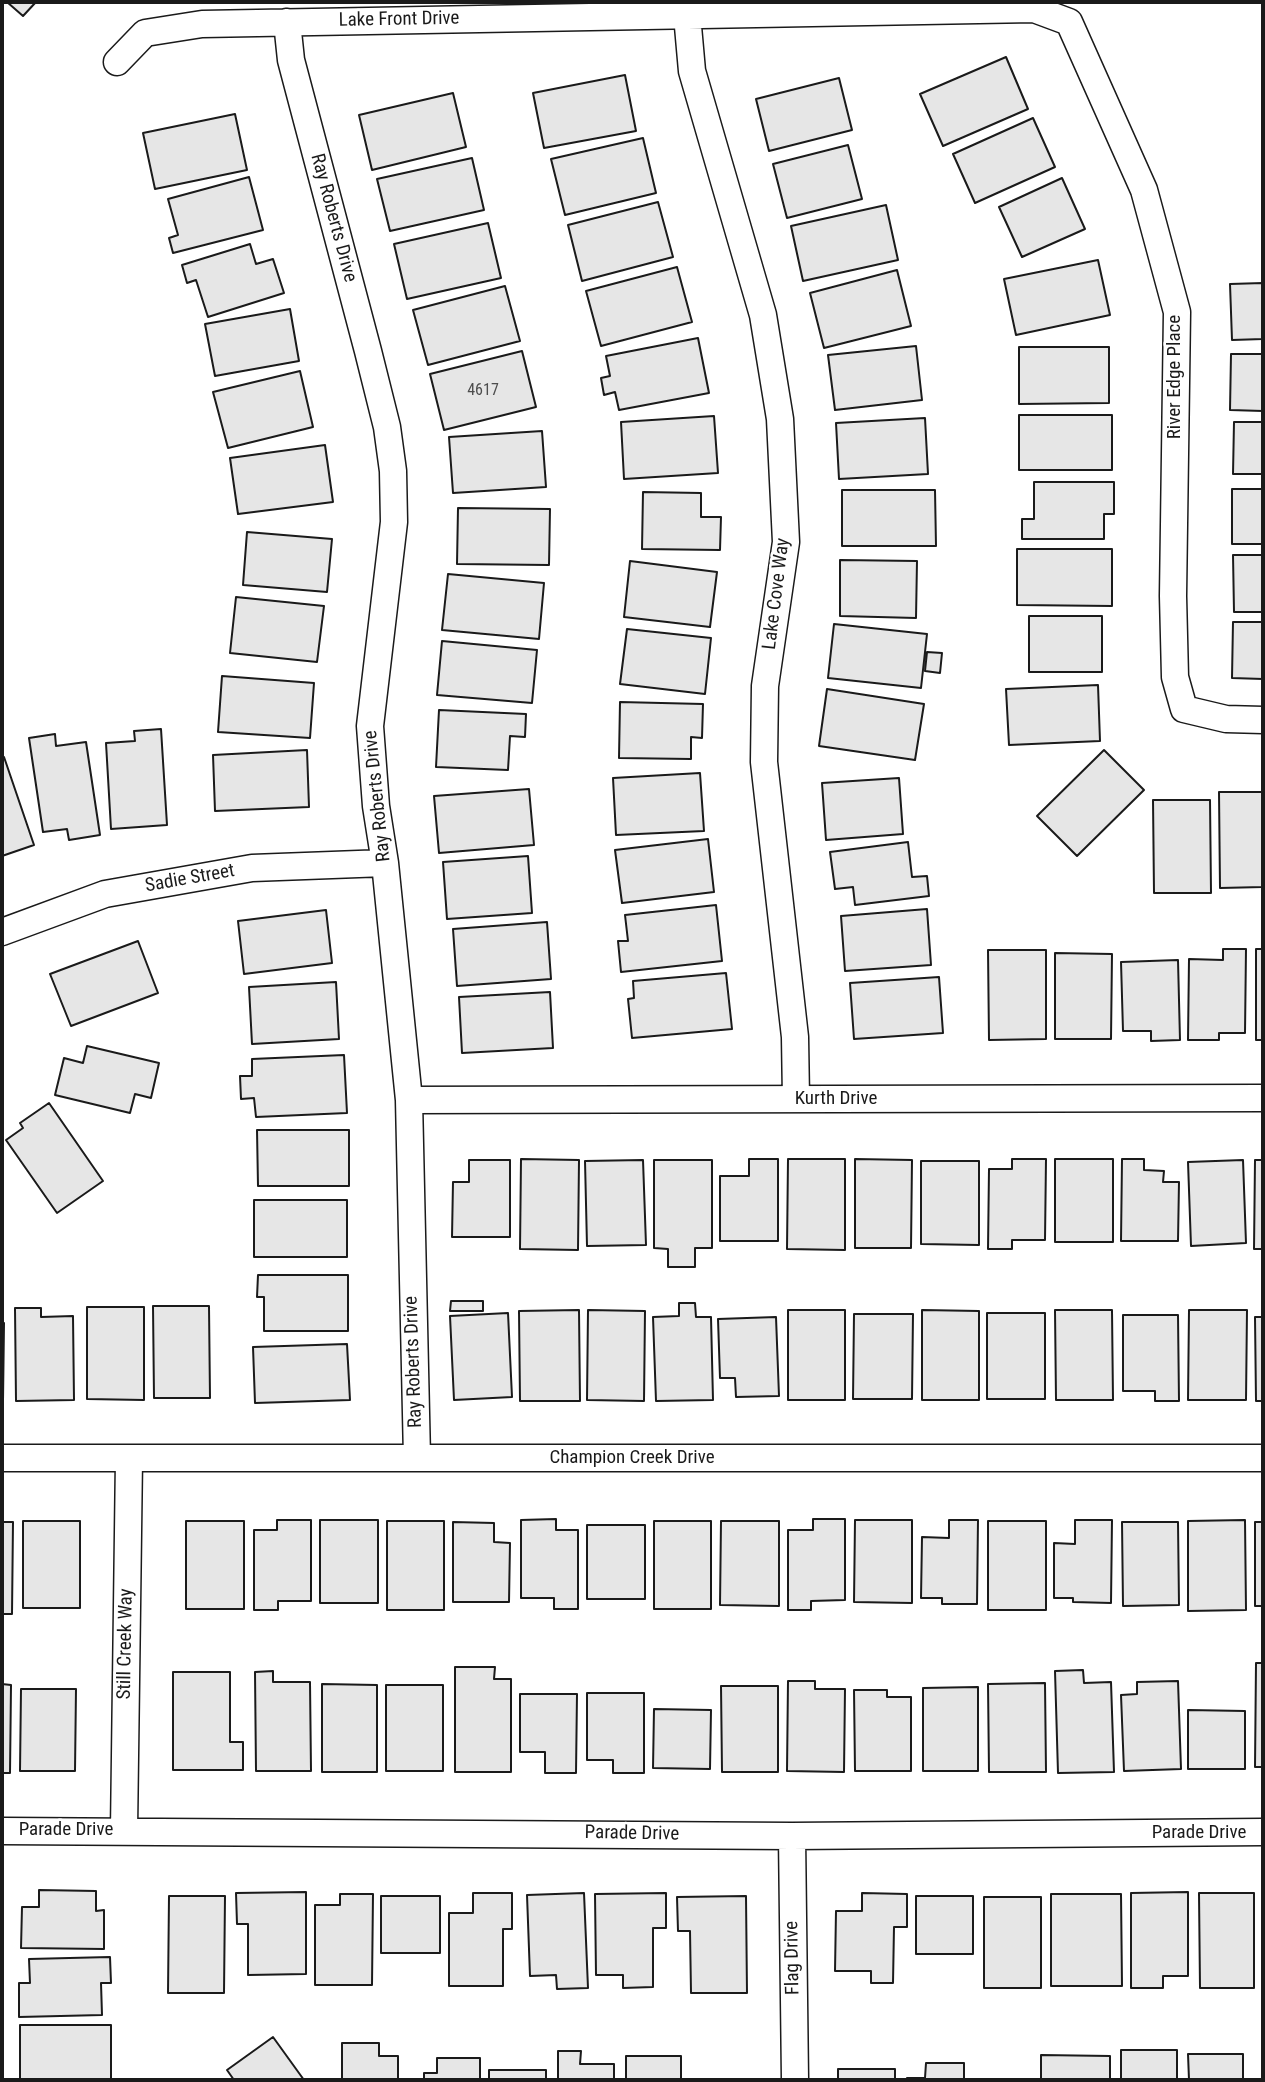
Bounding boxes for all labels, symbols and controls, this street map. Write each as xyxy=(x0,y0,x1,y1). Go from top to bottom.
street label: Lake Front Drive xyxy=(338,8,460,32)
street label: Ray Roberts Drive xyxy=(305,151,361,285)
street label: River Edge Place xyxy=(1164,315,1186,439)
house number: 4617 xyxy=(467,381,499,401)
street label: Lake Cove Way xyxy=(759,537,795,651)
street label: Ray Roberts Drive xyxy=(360,729,396,863)
street label: Sadie Street xyxy=(143,860,237,898)
street label: Kurth Drive xyxy=(795,1088,877,1110)
street label: Ray Roberts Drive xyxy=(400,1296,428,1428)
street label: Champion Creek Drive xyxy=(549,1447,715,1469)
street label: Still Creek Way xyxy=(114,1588,138,1700)
street label: Parade Drive xyxy=(19,1819,113,1841)
street label: Parade Drive xyxy=(584,1822,680,1846)
street label: Parade Drive xyxy=(1152,1822,1246,1844)
street label: Flag Drive xyxy=(781,1921,805,1995)

